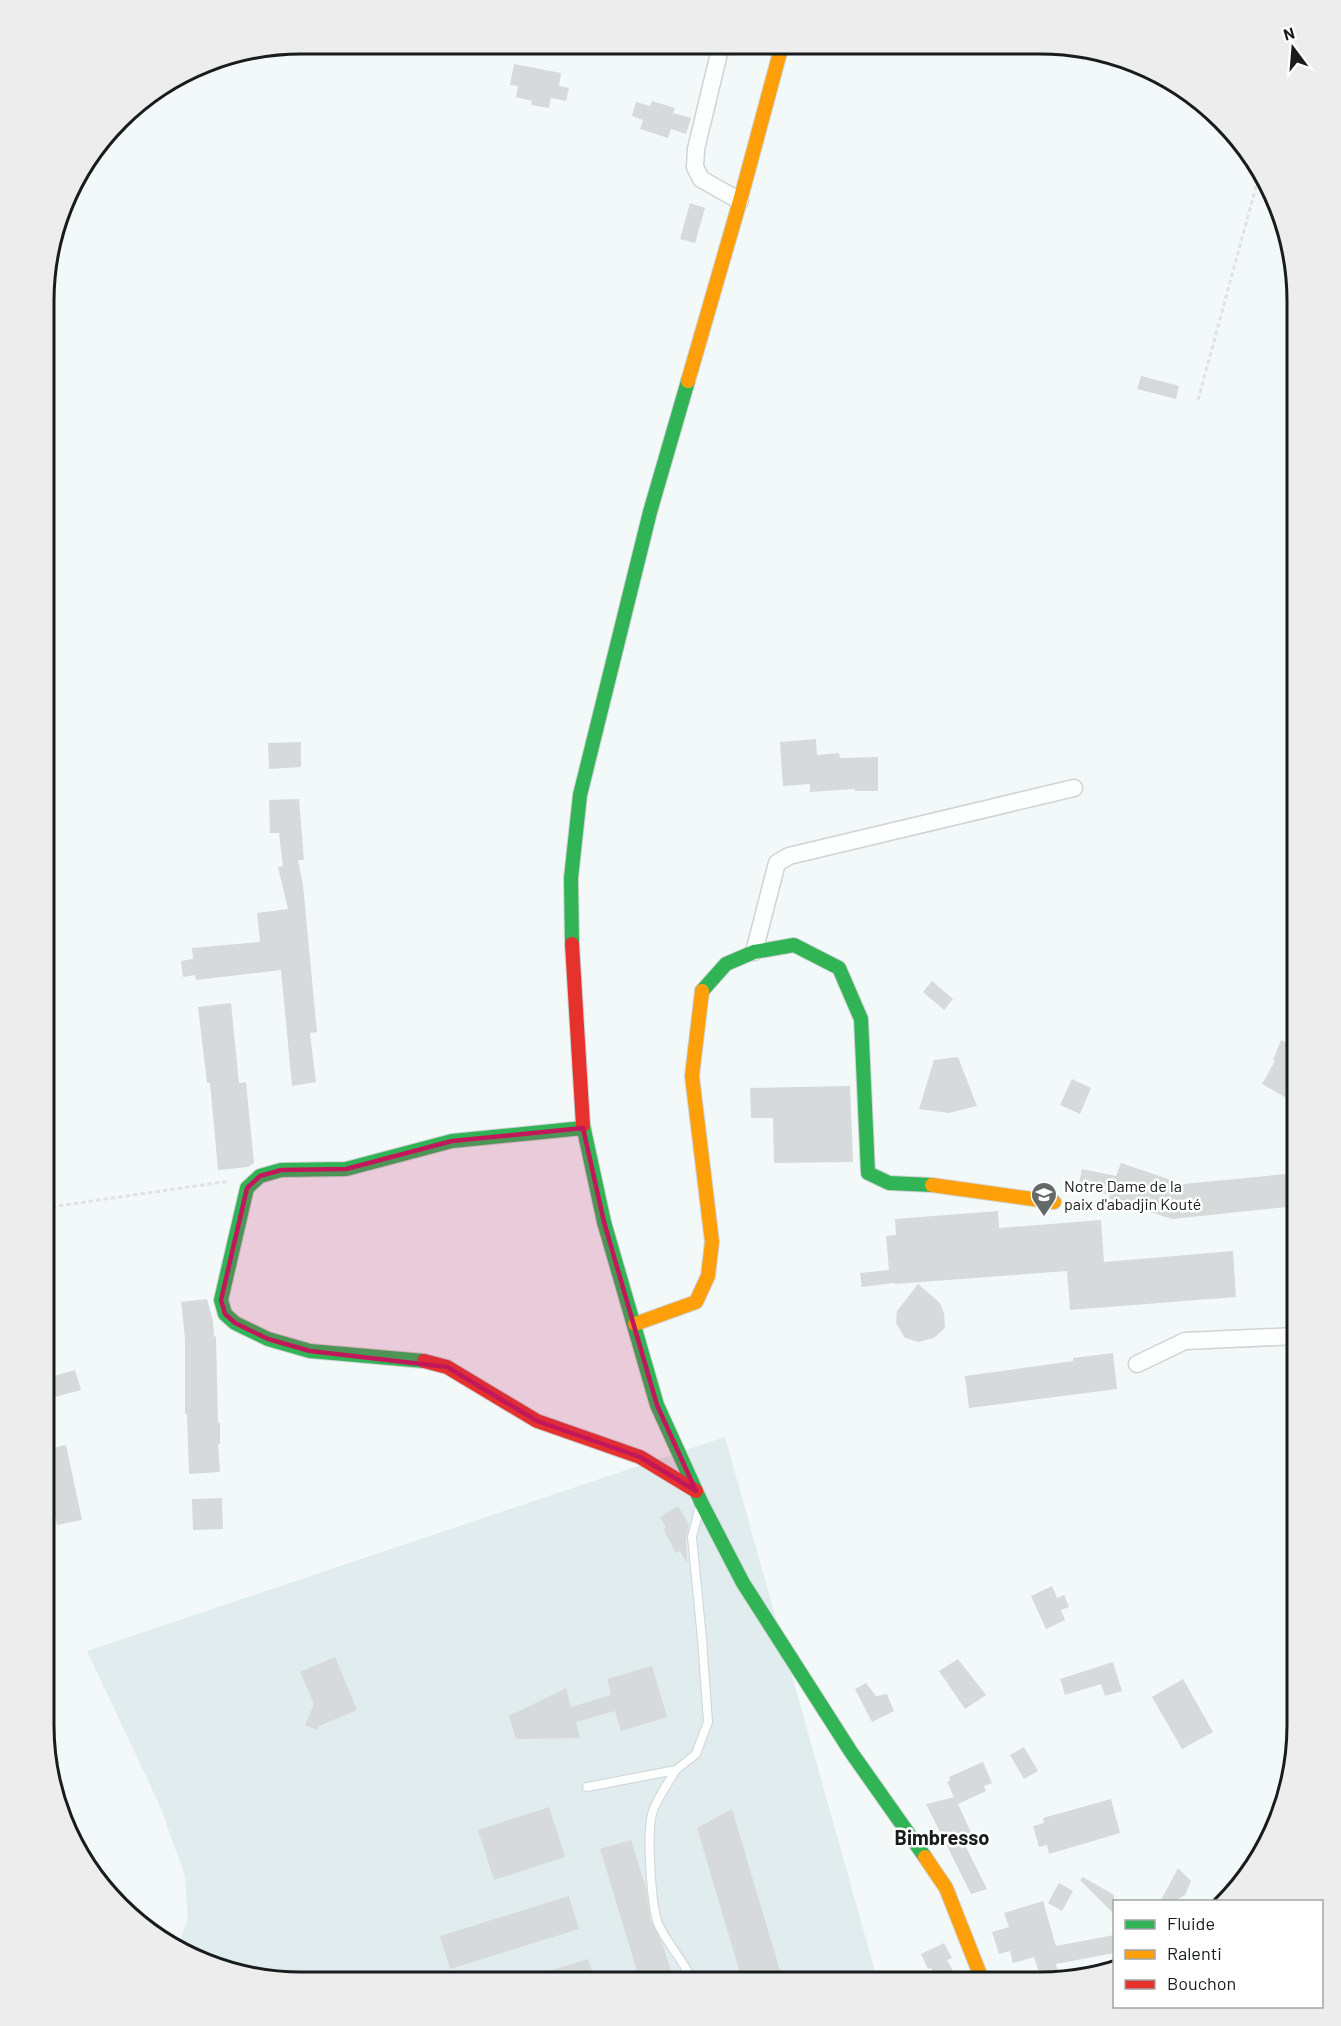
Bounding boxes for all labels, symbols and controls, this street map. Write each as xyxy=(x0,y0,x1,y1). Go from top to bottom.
north arrow xyxy=(1263,18,1323,78)
text: N xyxy=(1281,23,1296,44)
place label: Notre Dame de la paix d'abadjin Kouté xyxy=(1064,1176,1201,1213)
school or university icon: Notre Dame de la paix d'abadjin Kouté xyxy=(1029,1180,1059,1218)
district label: Bimbresso xyxy=(895,1825,989,1849)
legend xyxy=(1113,1900,1323,2008)
text: Fluide xyxy=(1167,1912,1215,1934)
text: Ralenti xyxy=(1167,1942,1222,1964)
text: Bouchon xyxy=(1167,1972,1236,1994)

